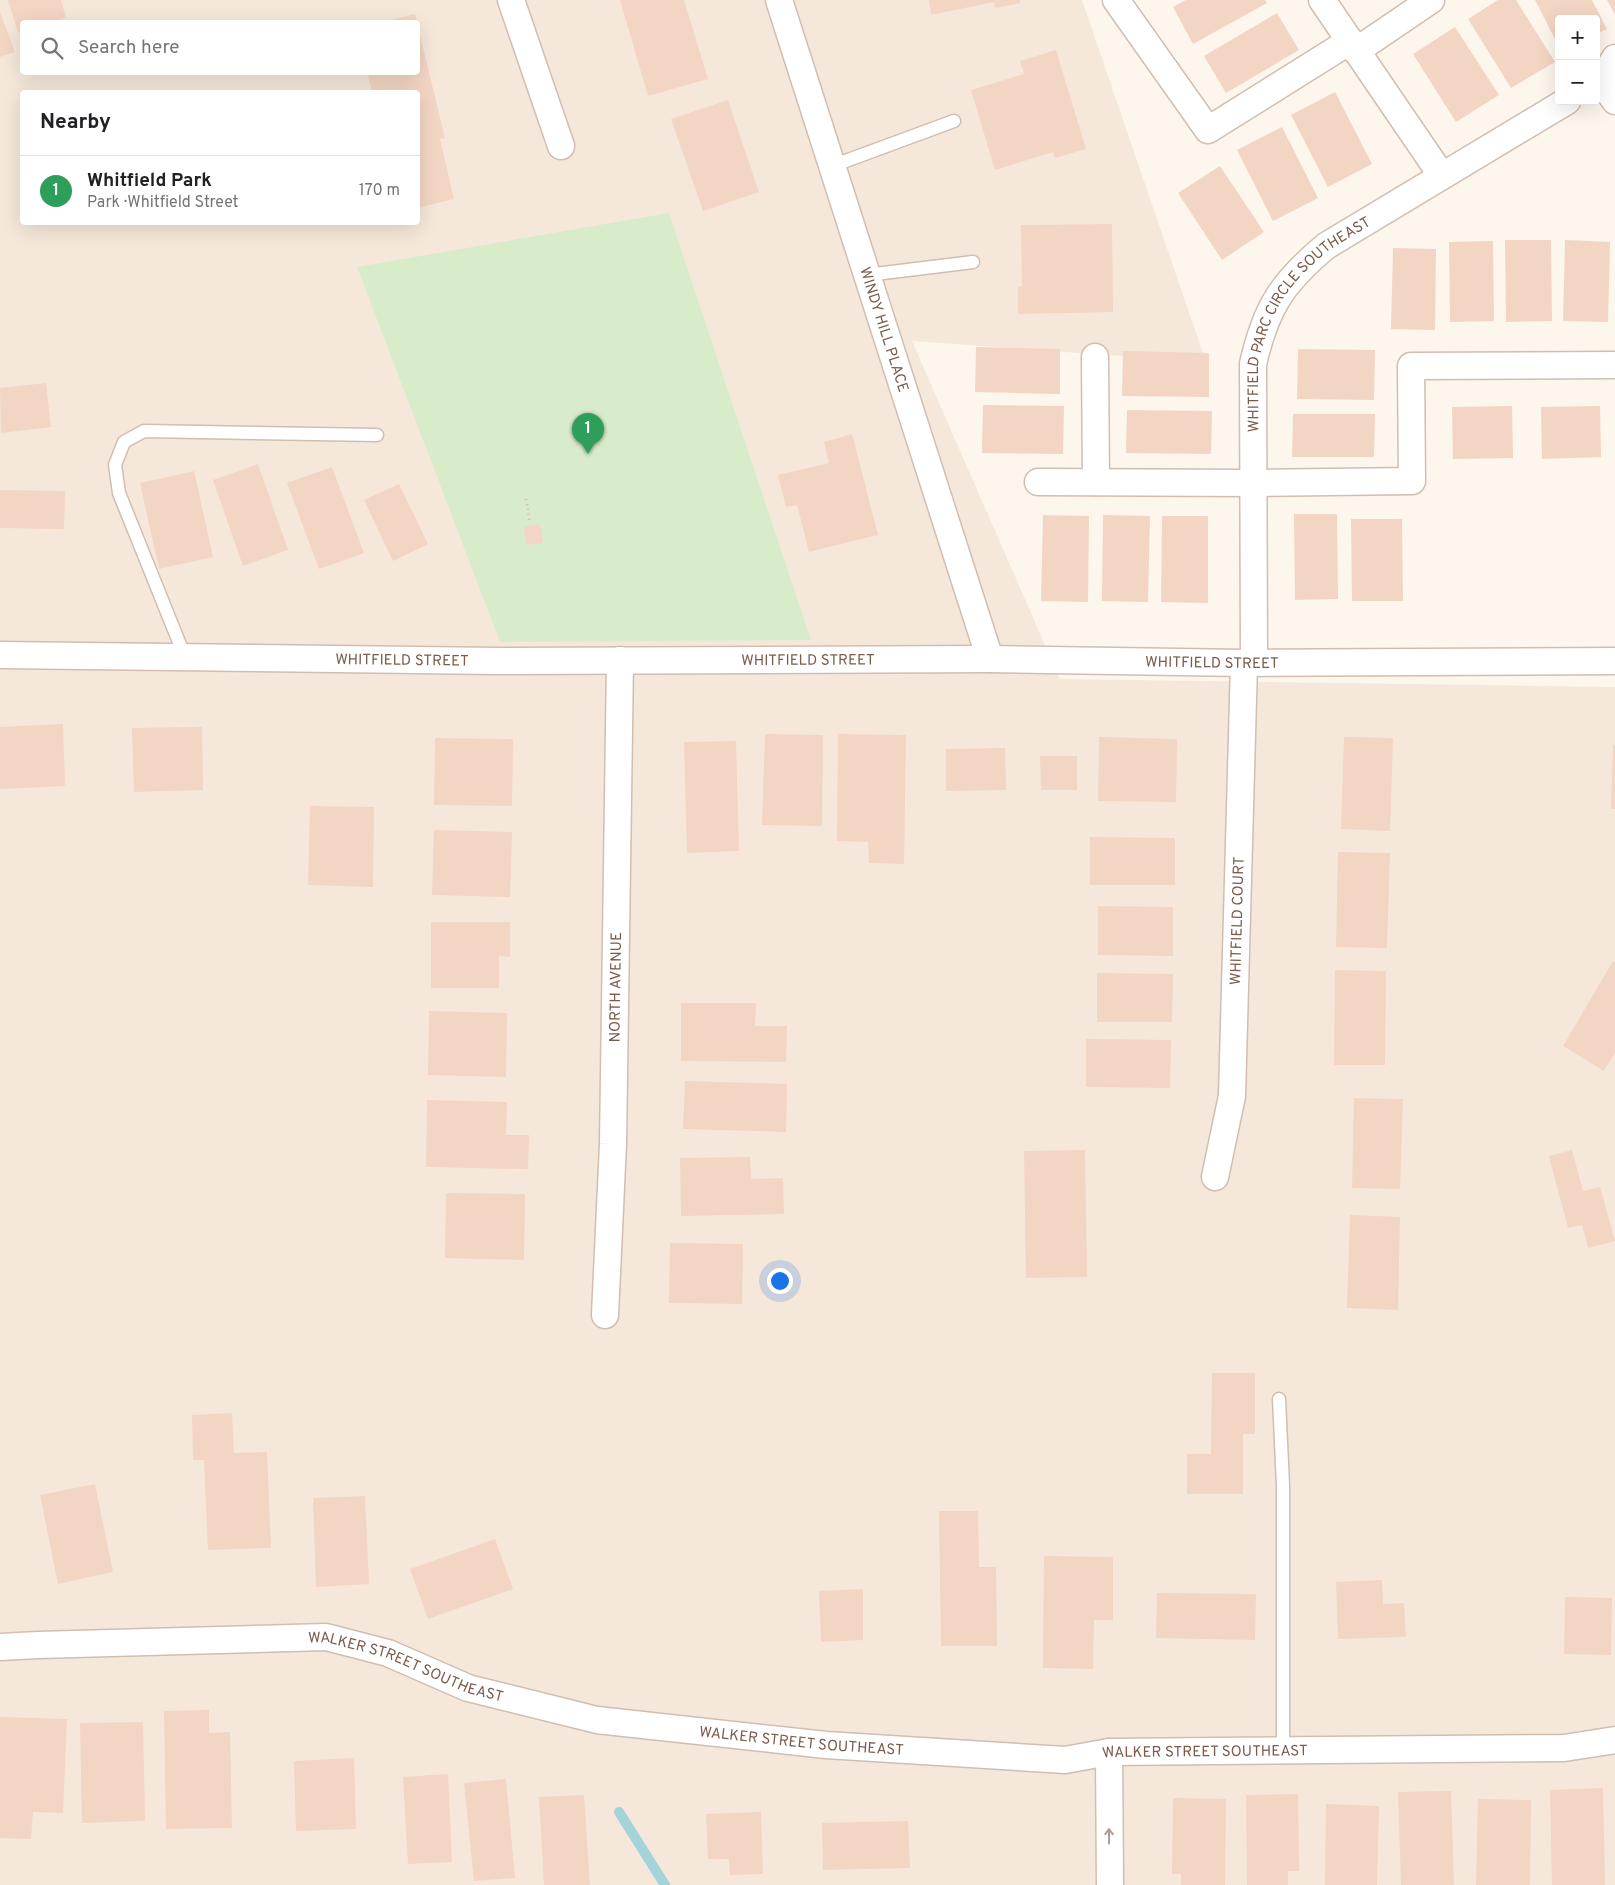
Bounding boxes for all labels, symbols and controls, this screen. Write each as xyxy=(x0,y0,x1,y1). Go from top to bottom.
map controls xyxy=(1555,15,1600,105)
button: + xyxy=(1555,15,1600,60)
search box xyxy=(20,20,420,75)
icon: search xyxy=(38,34,66,62)
text: Search here xyxy=(78,36,180,60)
button: − xyxy=(1555,60,1600,105)
text: Nearby xyxy=(40,109,111,136)
text: Whitfield Park xyxy=(87,169,212,193)
text: 1 xyxy=(53,181,59,201)
text: 170 m xyxy=(359,181,400,201)
text: Park · Whitfield Street xyxy=(87,193,239,213)
street label: WHITFIELD PARC CIRCLE SOUTHEAST xyxy=(1245,213,1375,432)
street label: WINDY HILL PLACE xyxy=(854,265,912,395)
pin: 1 xyxy=(572,413,604,454)
street label: WHITFIELD STREET xyxy=(335,651,469,672)
street label: WHITFIELD STREET xyxy=(741,651,875,671)
street label: WHITFIELD STREET xyxy=(1145,653,1279,674)
street label: WHITFIELD COURT xyxy=(1227,856,1250,985)
street label: NORTH AVENUE xyxy=(606,932,627,1043)
your location xyxy=(767,1268,793,1294)
street label: WALKER STREET SOUTHEAST xyxy=(308,1629,505,1707)
street label: WALKER STREET SOUTHEAST xyxy=(698,1723,904,1761)
street label: WALKER STREET SOUTHEAST xyxy=(1101,1742,1308,1764)
one-way arrow xyxy=(1104,1829,1114,1845)

